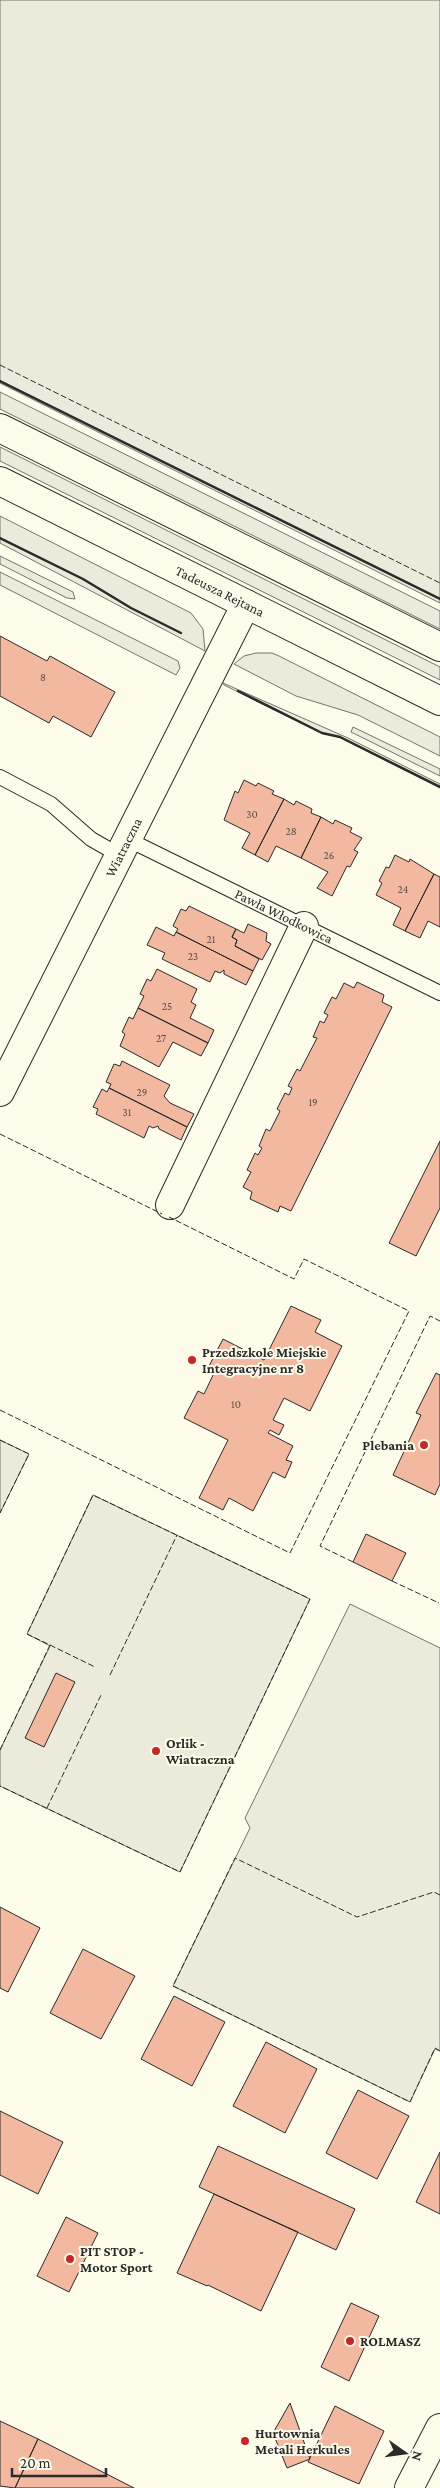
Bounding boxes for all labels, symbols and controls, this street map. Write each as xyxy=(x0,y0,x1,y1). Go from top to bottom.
street label: Tadeusza Rejtana xyxy=(173,562,268,620)
house number: 8 xyxy=(40,671,46,683)
house number: 30 xyxy=(246,808,258,820)
street label: Wiatraczna xyxy=(102,815,145,880)
house number: 28 xyxy=(285,825,297,837)
house number: 26 xyxy=(324,849,334,861)
house number: 24 xyxy=(398,883,409,895)
street label: Pawła Włodkowica xyxy=(232,885,336,947)
house number: 21 xyxy=(207,933,216,945)
house number: 23 xyxy=(188,950,198,962)
house number: 25 xyxy=(162,1000,172,1012)
house number: 27 xyxy=(156,1032,166,1044)
house number: 29 xyxy=(137,1086,147,1098)
house number: 19 xyxy=(308,1096,318,1108)
house number: 31 xyxy=(123,1106,132,1118)
place label: Przedszkole Miejskie Integracyjne nr 8 xyxy=(202,1344,327,1377)
marker: Przedszkole Miejskie Integracyjne nr 8 xyxy=(186,1354,198,1366)
house number: 10 xyxy=(231,1398,241,1410)
place label: Plebania xyxy=(362,1437,414,1453)
marker: Plebania xyxy=(418,1439,430,1451)
place label: Orlik - Wiatraczna xyxy=(165,1735,235,1767)
marker: Orlik - Wiatraczna xyxy=(150,1745,162,1757)
place label: PIT STOP - Motor Sport xyxy=(80,2243,154,2275)
marker: PIT STOP - Motor Sport xyxy=(64,2253,76,2265)
place label: ROLMASZ xyxy=(360,2333,421,2349)
marker: ROLMASZ xyxy=(344,2335,356,2347)
place label: Hurtownia Metali Herkules xyxy=(255,2425,350,2457)
north arrow xyxy=(380,2428,430,2478)
marker: Hurtownia Metali Herkules xyxy=(239,2435,251,2447)
scale bar xyxy=(12,2446,106,2478)
text: N xyxy=(409,2450,427,2463)
text: 20 m xyxy=(20,2455,51,2471)

